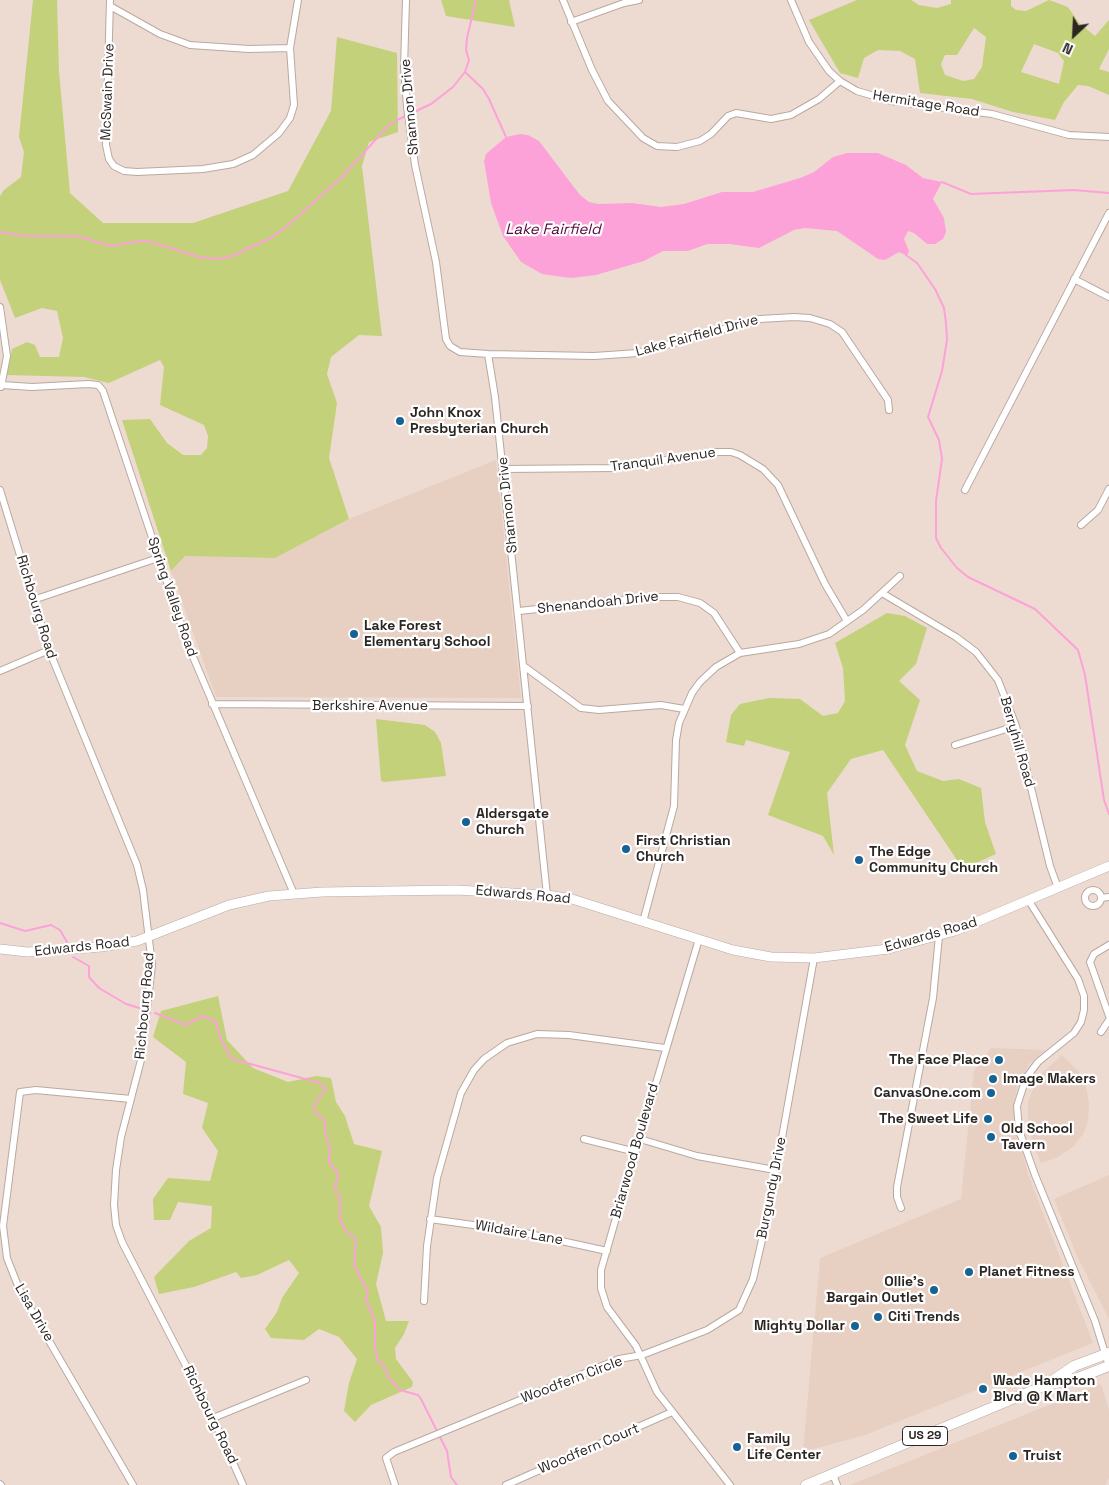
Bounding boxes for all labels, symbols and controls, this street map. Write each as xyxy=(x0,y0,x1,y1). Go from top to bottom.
north arrow xyxy=(1049,10,1099,60)
text: N xyxy=(1060,38,1076,59)
street label: McSwain Drive xyxy=(98,43,118,141)
street label: Shannon Drive xyxy=(397,58,423,156)
street label: Hermitage Road xyxy=(871,87,981,121)
water label: Lake Fairfield xyxy=(505,221,601,239)
street label: Lake Fairfield Drive xyxy=(634,312,760,360)
place label: John Knox Presbyterian Church xyxy=(410,405,549,438)
marker: John Knox Presbyterian Church xyxy=(394,415,406,427)
street label: Tranquil Avenue xyxy=(609,444,717,476)
street label: Shannon Drive xyxy=(495,456,521,554)
street label: Spring Valley Road xyxy=(144,535,200,659)
street label: Richbourg Road xyxy=(12,553,60,661)
street label: Shenandoah Drive xyxy=(536,588,660,618)
place label: Lake Forest Elementary School xyxy=(364,618,490,650)
marker: Lake Forest Elementary School xyxy=(348,628,360,640)
street label: Berryhill Road xyxy=(996,695,1038,789)
street label: Berkshire Avenue xyxy=(312,698,428,714)
place label: Aldersgate Church xyxy=(476,806,549,839)
marker: Aldersgate Church xyxy=(460,816,472,828)
place label: First Christian Church xyxy=(636,833,731,866)
marker: First Christian Church xyxy=(620,843,632,855)
place label: The Edge Community Church xyxy=(869,844,998,876)
marker: The Edge Community Church xyxy=(853,854,865,866)
street label: Edwards Road xyxy=(475,882,571,908)
street label: Edwards Road xyxy=(883,914,979,956)
street label: Edwards Road xyxy=(34,934,130,960)
street label: Richbourg Road xyxy=(132,952,158,1060)
place label: The Face Place xyxy=(889,1052,989,1068)
marker: The Face Place xyxy=(993,1054,1005,1066)
place label: Image Makers xyxy=(1003,1071,1096,1087)
marker: Image Makers xyxy=(987,1073,999,1085)
street label: Briarwood Boulevard xyxy=(608,1082,662,1220)
place label: CanvasOne.com xyxy=(874,1085,981,1101)
marker: CanvasOne.com xyxy=(985,1087,997,1099)
place label: The Sweet Life xyxy=(879,1111,978,1127)
marker: The Sweet Life xyxy=(982,1113,994,1125)
place label: Old School Tavern xyxy=(1001,1121,1073,1154)
marker: Old School Tavern xyxy=(985,1131,997,1143)
street label: Burgundy Drive xyxy=(754,1135,790,1241)
street label: Wildaire Lane xyxy=(474,1217,564,1249)
place label: Planet Fitness xyxy=(979,1264,1075,1280)
marker: Planet Fitness xyxy=(963,1266,975,1278)
place label: Ollie's Bargain Outlet xyxy=(826,1274,924,1306)
street label: Lisa Drive xyxy=(11,1281,57,1345)
marker: Ollie's Bargain Outlet xyxy=(928,1284,940,1296)
place label: Citi Trends xyxy=(888,1309,960,1325)
marker: Citi Trends xyxy=(872,1311,884,1323)
place label: Mighty Dollar xyxy=(754,1318,845,1334)
marker: Mighty Dollar xyxy=(849,1320,861,1332)
street label: Woodfern Circle xyxy=(519,1353,625,1407)
street label: Richbourg Road xyxy=(179,1363,241,1467)
place label: Wade Hampton Blvd @ K Mart xyxy=(993,1373,1095,1405)
marker: Wade Hampton Blvd @ K Mart xyxy=(977,1383,989,1395)
street label: Woodfern Court xyxy=(536,1420,642,1478)
road number: US 29 xyxy=(902,1426,948,1445)
place label: Family Life Center xyxy=(747,1431,821,1464)
marker: Family Life Center xyxy=(731,1441,743,1453)
place label: Truist xyxy=(1023,1448,1062,1464)
marker: Truist xyxy=(1007,1450,1019,1462)

